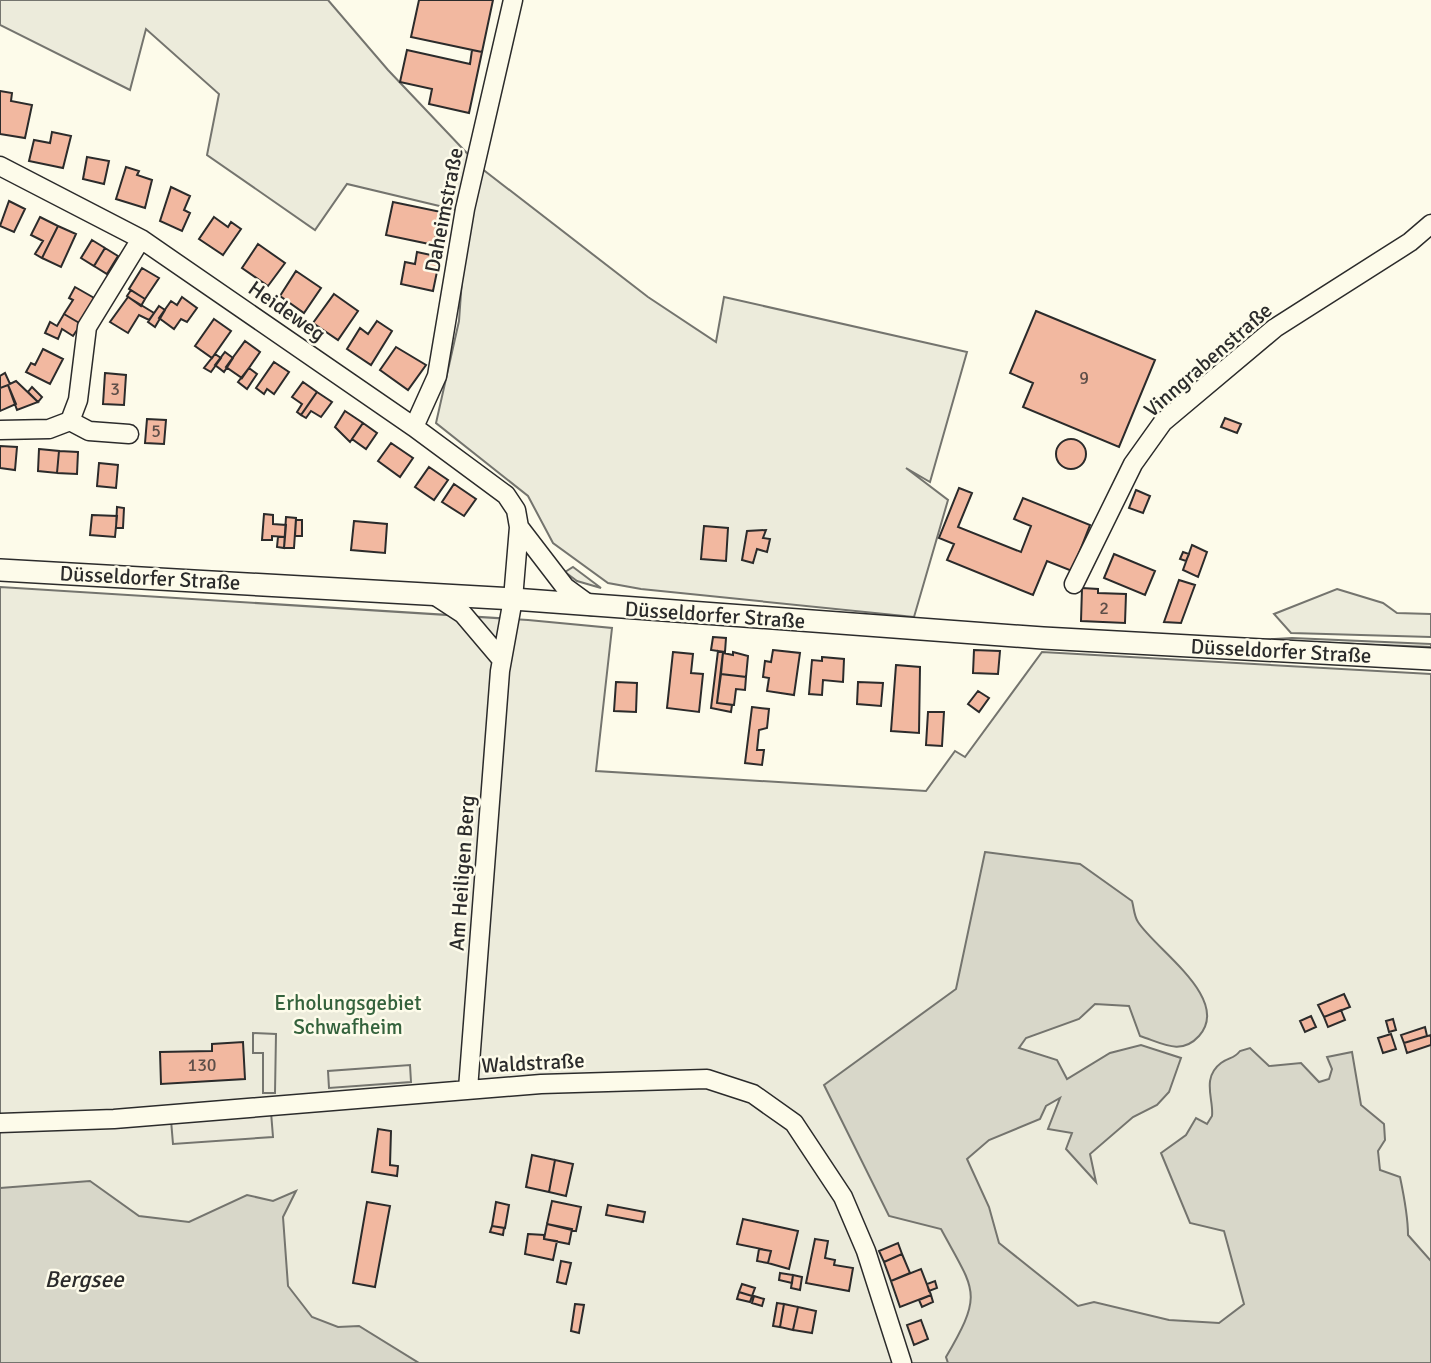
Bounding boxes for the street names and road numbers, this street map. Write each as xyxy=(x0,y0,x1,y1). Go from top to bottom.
street label: Daheimstraße xyxy=(419,145,469,275)
street label: Heideweg xyxy=(243,275,331,347)
street label: Vinngrabenstraße xyxy=(1139,297,1277,423)
street label: Düsseldorfer Straße xyxy=(59,560,241,596)
street label: Düsseldorfer Straße xyxy=(624,596,806,634)
street label: Düsseldorfer Straße xyxy=(1190,633,1372,669)
street label: Am Heiligen Berg xyxy=(444,794,480,952)
street label: Waldstraße xyxy=(481,1047,585,1079)

